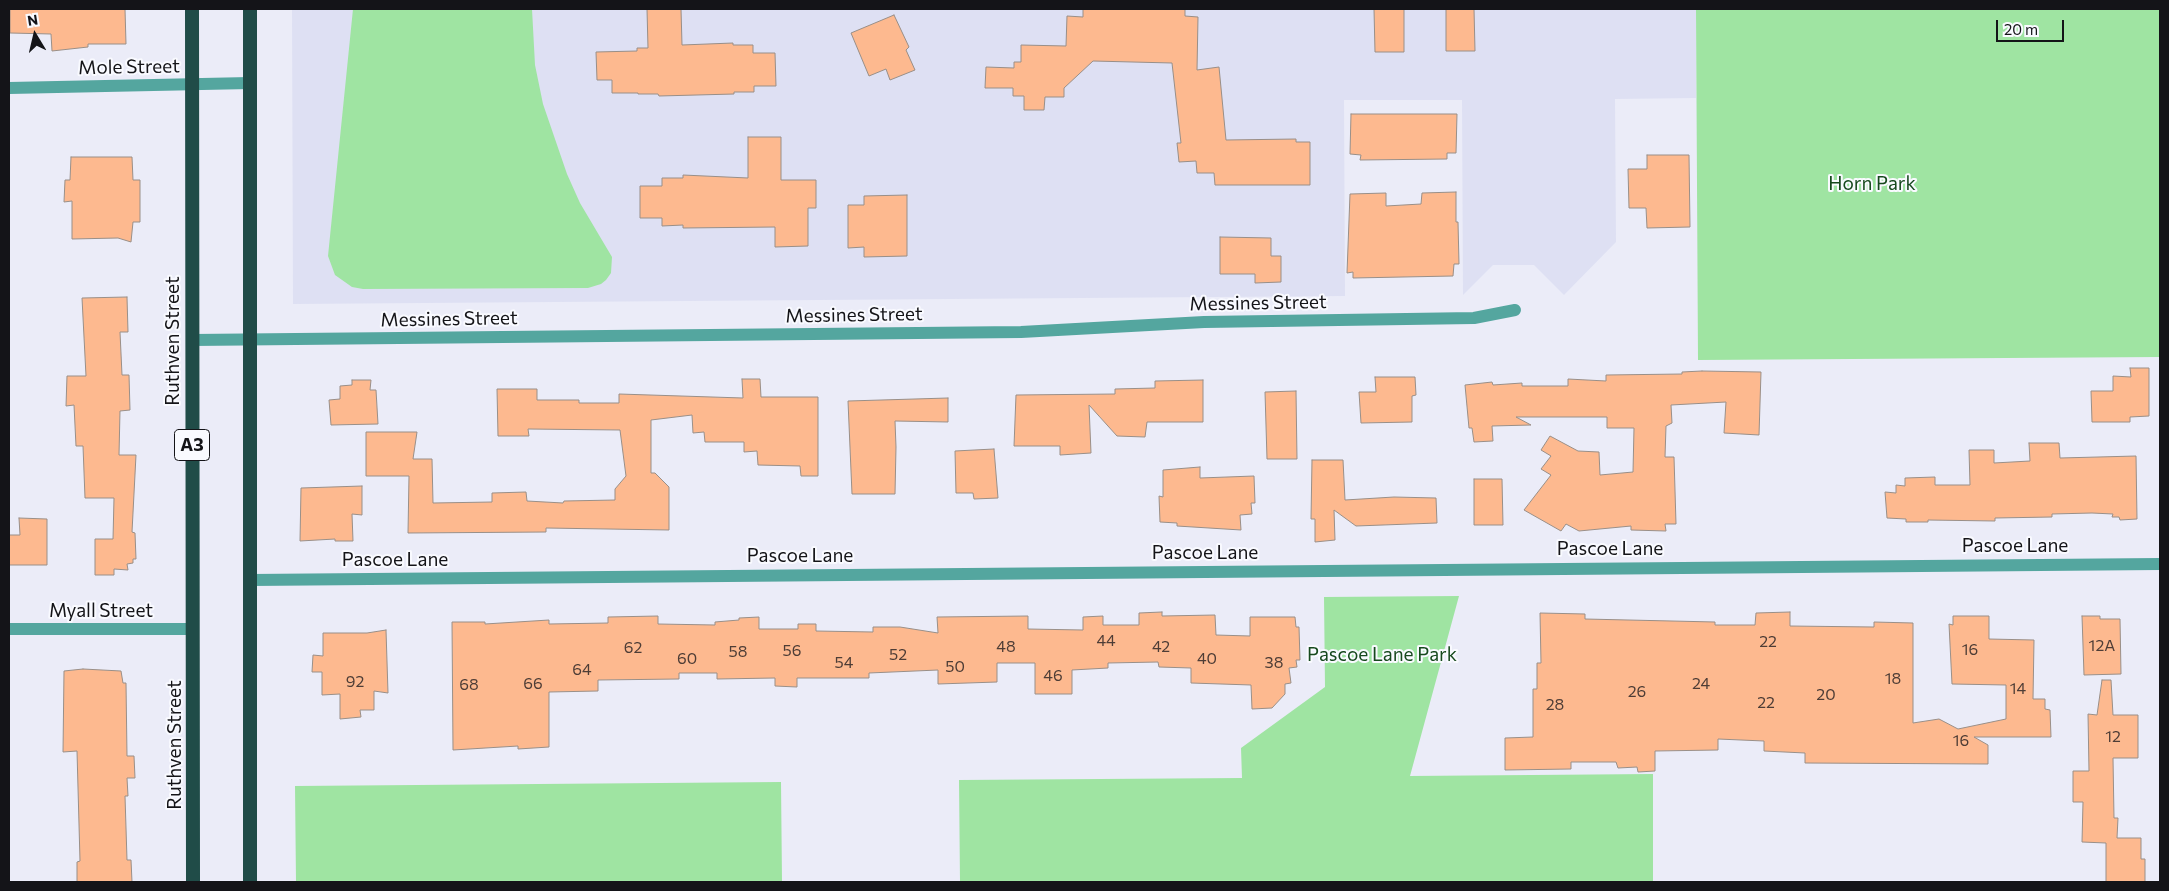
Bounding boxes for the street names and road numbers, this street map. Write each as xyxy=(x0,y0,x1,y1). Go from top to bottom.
street label: Mole Street xyxy=(78,55,180,79)
street label: Ruthven Street xyxy=(162,276,184,406)
street label: Messines Street xyxy=(1189,290,1327,316)
street label: Messines Street xyxy=(785,302,923,328)
street label: Messines Street xyxy=(380,306,518,332)
road number: A3 xyxy=(174,430,210,460)
street label: Pascoe Lane xyxy=(1962,535,2068,557)
street label: Pascoe Lane xyxy=(1557,538,1663,560)
street label: Pascoe Lane xyxy=(1152,542,1258,564)
street label: Pascoe Lane xyxy=(747,545,853,567)
street label: Pascoe Lane xyxy=(342,549,448,571)
street label: Myall Street xyxy=(49,600,153,622)
street label: Ruthven Street xyxy=(164,680,186,810)

